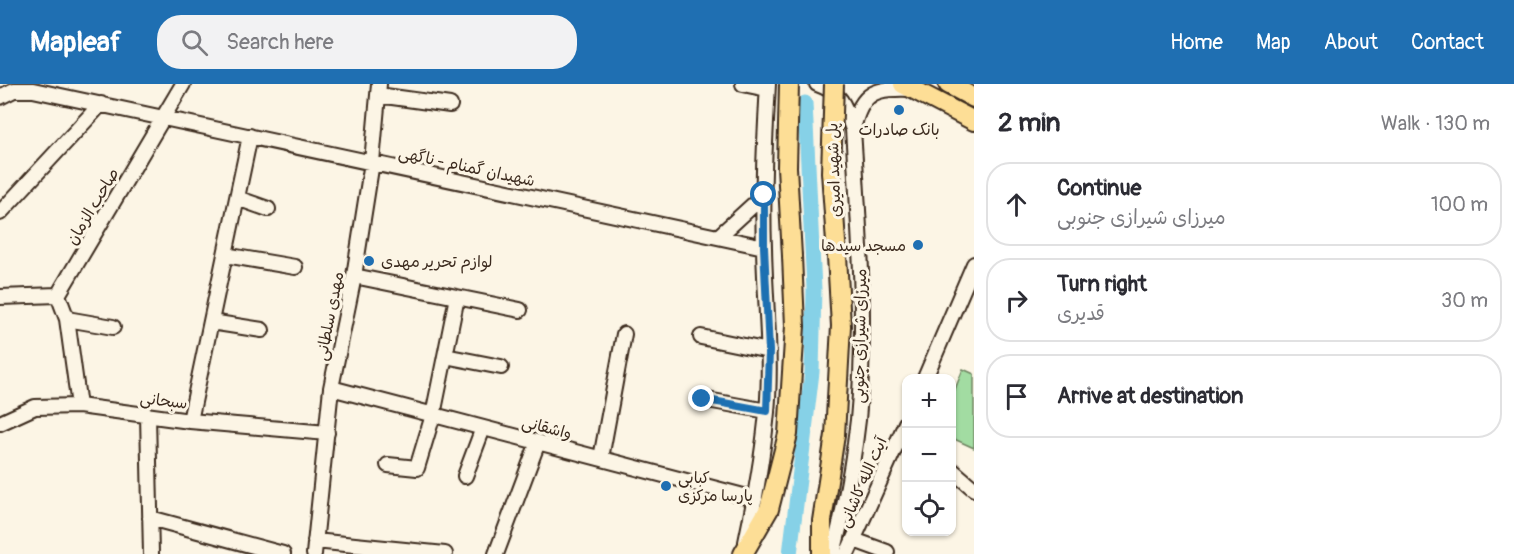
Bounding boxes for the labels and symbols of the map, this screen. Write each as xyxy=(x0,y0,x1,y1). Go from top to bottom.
marker: بانک صادرات xyxy=(892,103,906,117)
place label: بانک صادرات xyxy=(858,120,940,140)
street label: پل شهید امیری xyxy=(822,122,846,218)
street label: شهیدان گمنام - ناگهی xyxy=(396,143,537,193)
street label: صاحب الزمان xyxy=(62,165,124,249)
route start xyxy=(750,181,776,207)
place label: مسجد سیدها xyxy=(821,236,906,256)
marker: مسجد سیدها xyxy=(911,238,925,252)
place label: لوازم تحریر مهدی xyxy=(381,252,493,274)
marker: لوازم تحریر مهدی xyxy=(362,254,376,268)
street label: میرزای شیرازی جنوبی xyxy=(849,268,871,404)
street label: مهدی سلطانی xyxy=(312,270,348,362)
route end xyxy=(688,385,714,411)
street label: سبحانی xyxy=(139,388,189,414)
street label: واشقانی xyxy=(520,412,574,444)
street label: آیت الله کاشانی xyxy=(834,433,892,531)
place label: کبابی پارسا مرکزی xyxy=(678,468,753,506)
marker: کبابی پارسا مرکزی xyxy=(659,479,673,493)

